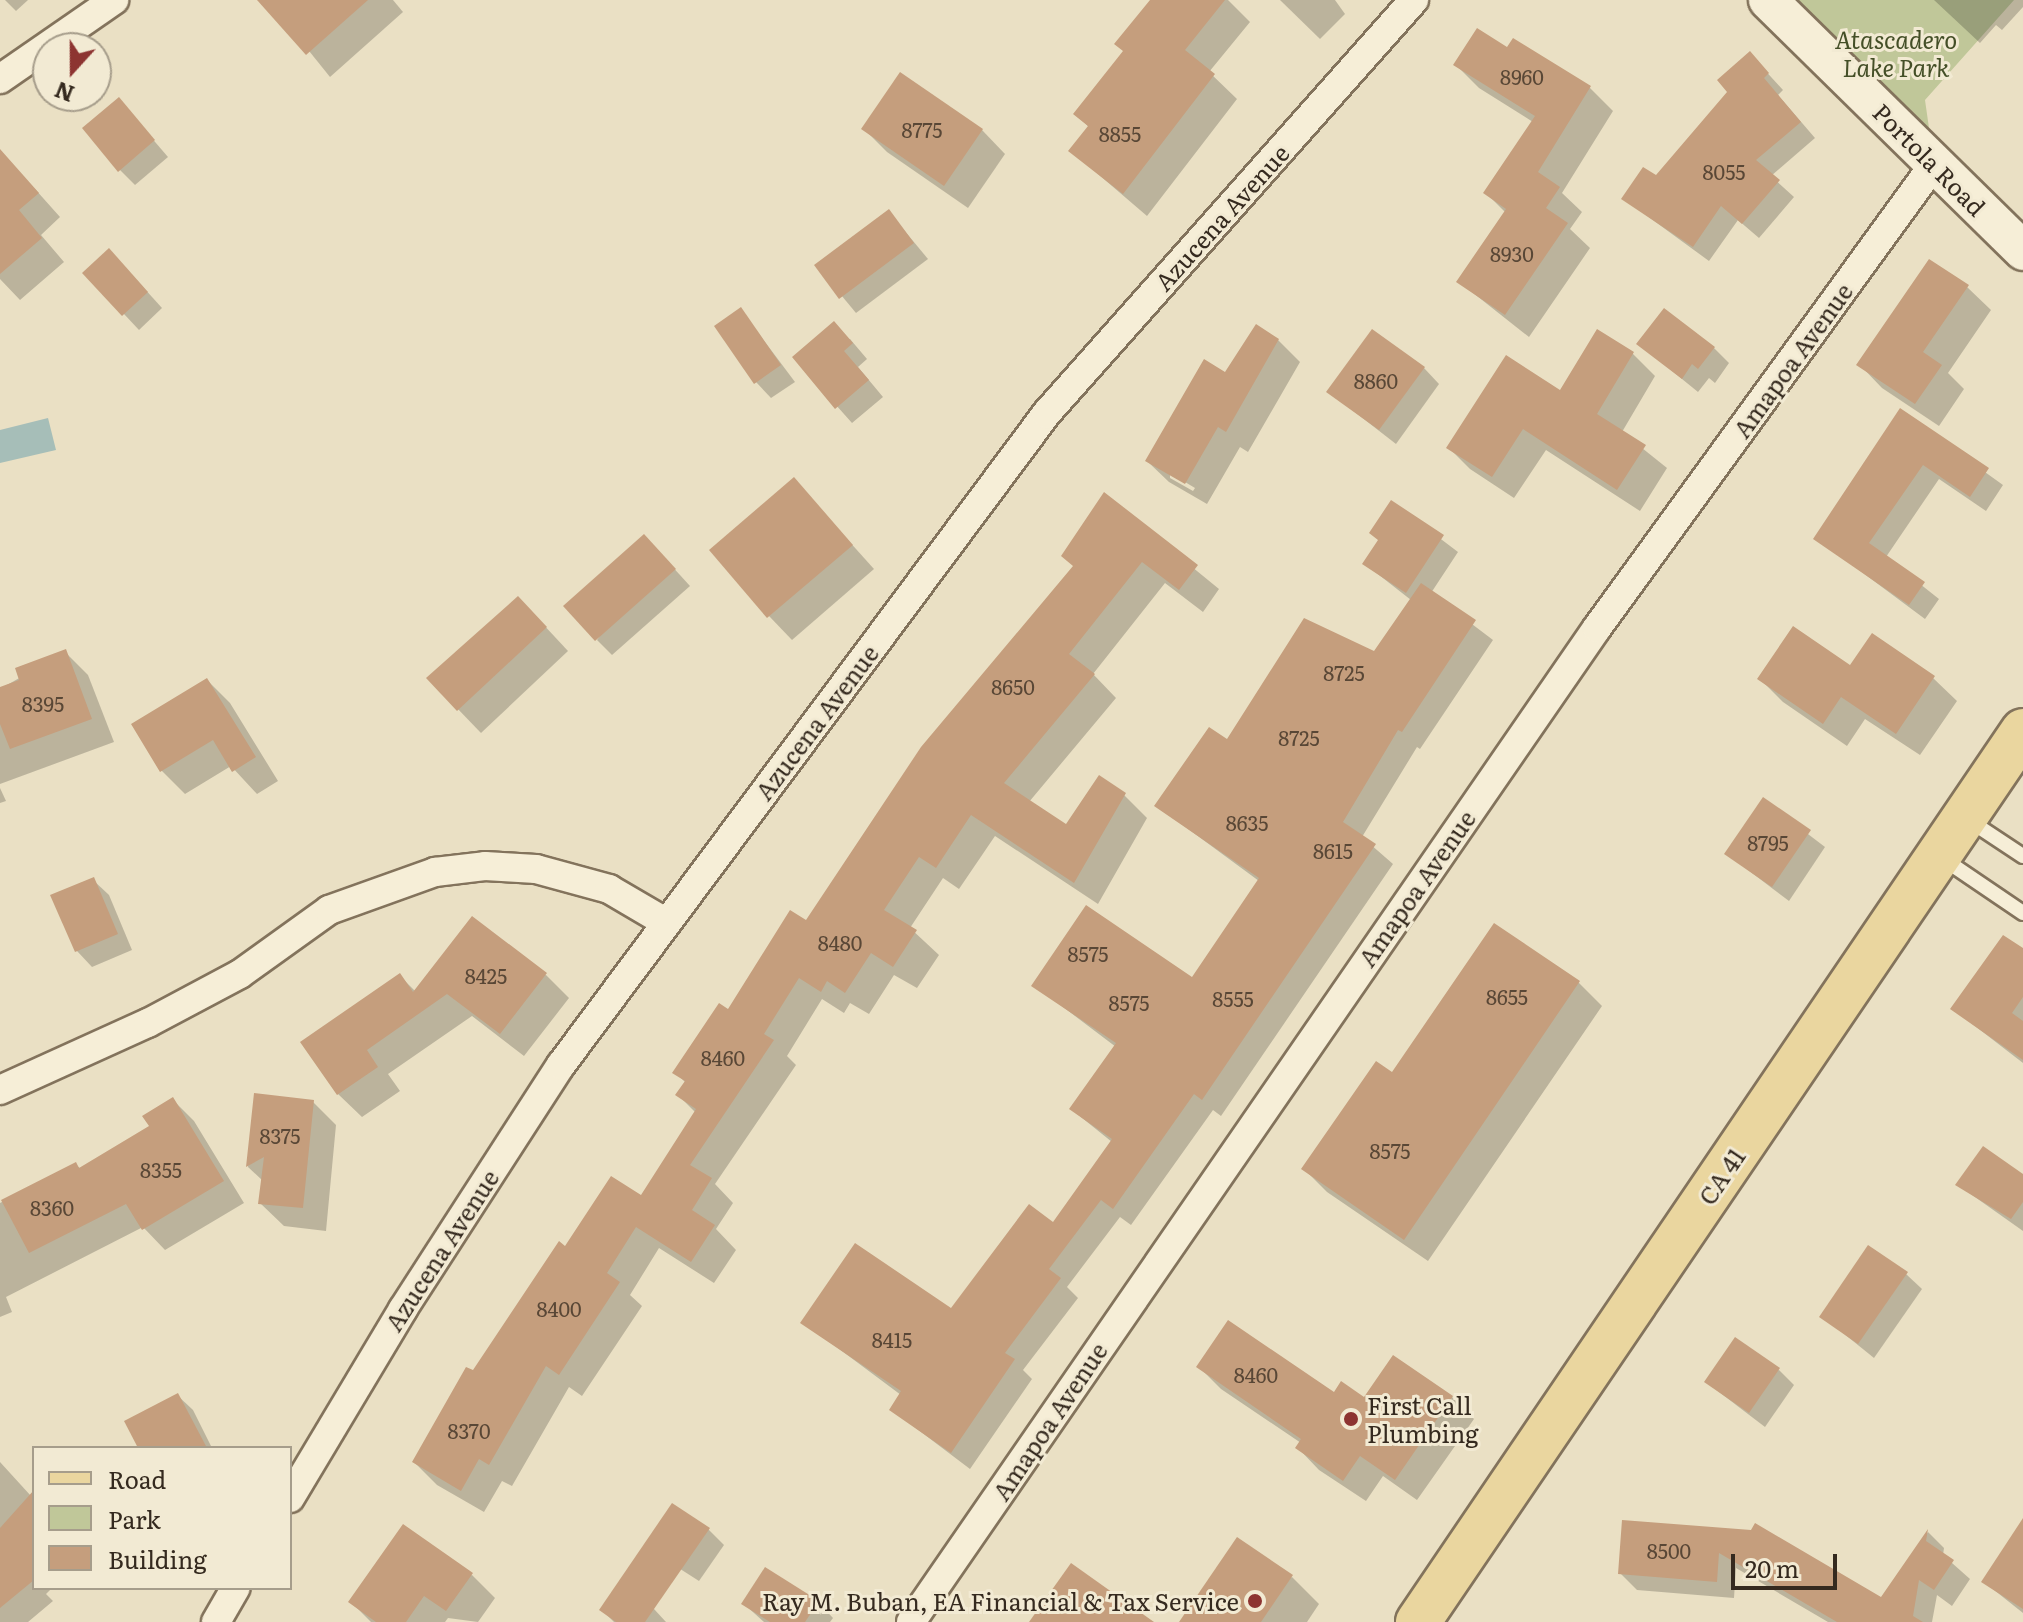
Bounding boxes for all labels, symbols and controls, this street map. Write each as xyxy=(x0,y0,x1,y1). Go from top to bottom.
park label: Atascadero Lake Park xyxy=(1835,25,1957,81)
north arrow xyxy=(32,32,112,112)
house number: 8960 xyxy=(1500,64,1544,88)
text: N xyxy=(49,74,78,112)
street label: Portola Road xyxy=(1868,97,1992,221)
house number: 8775 xyxy=(902,117,942,141)
house number: 8855 xyxy=(1099,121,1141,145)
street label: Azucena Avenue xyxy=(1148,138,1294,296)
house number: 8055 xyxy=(1703,159,1745,183)
house number: 8930 xyxy=(1490,241,1534,265)
street label: Amapoa Avenue xyxy=(1726,277,1858,443)
house number: 8860 xyxy=(1354,368,1398,392)
street label: Azucena Avenue xyxy=(748,639,884,805)
house number: 8725 xyxy=(1323,660,1365,684)
house number: 8650 xyxy=(991,674,1035,698)
house number: 8395 xyxy=(22,691,64,715)
house number: 8725 xyxy=(1278,725,1320,749)
street label: Amapoa Avenue xyxy=(1351,804,1481,972)
house number: 8635 xyxy=(1226,810,1268,834)
house number: 8795 xyxy=(1747,830,1789,854)
house number: 8615 xyxy=(1313,838,1353,862)
house number: 8480 xyxy=(818,930,862,954)
house number: 8575 xyxy=(1068,941,1108,965)
house number: 8425 xyxy=(465,963,507,987)
house number: 8655 xyxy=(1486,984,1528,1008)
house number: 8555 xyxy=(1212,986,1254,1010)
house number: 8575 xyxy=(1109,990,1149,1014)
house number: 8460 xyxy=(701,1045,745,1069)
house number: 8375 xyxy=(259,1123,301,1147)
house number: 8575 xyxy=(1370,1138,1410,1162)
street label: CA 41 xyxy=(1692,1142,1750,1210)
house number: 8355 xyxy=(140,1157,182,1181)
street label: Azucena Avenue xyxy=(378,1164,504,1336)
house number: 8360 xyxy=(30,1195,74,1219)
house number: 8400 xyxy=(536,1296,582,1320)
house number: 8415 xyxy=(872,1327,912,1351)
street label: Amapoa Avenue xyxy=(986,1337,1112,1505)
house number: 8460 xyxy=(1234,1362,1278,1386)
place label: First Call Plumbing xyxy=(1367,1391,1479,1447)
marker: First Call Plumbing xyxy=(1342,1410,1360,1428)
house number: 8370 xyxy=(448,1418,490,1442)
legend xyxy=(32,1446,292,1590)
text: Road xyxy=(108,1461,166,1496)
text: Park xyxy=(108,1501,161,1536)
house number: 8500 xyxy=(1647,1538,1691,1562)
scale bar xyxy=(1735,1538,1841,1588)
text: Building xyxy=(108,1541,207,1576)
text: 20 m xyxy=(1745,1550,1799,1585)
place label: Ray M. Buban, EA Financial & Tax Service xyxy=(762,1587,1239,1615)
marker: Ray M. Buban, EA Financial & Tax Service xyxy=(1246,1592,1264,1610)

